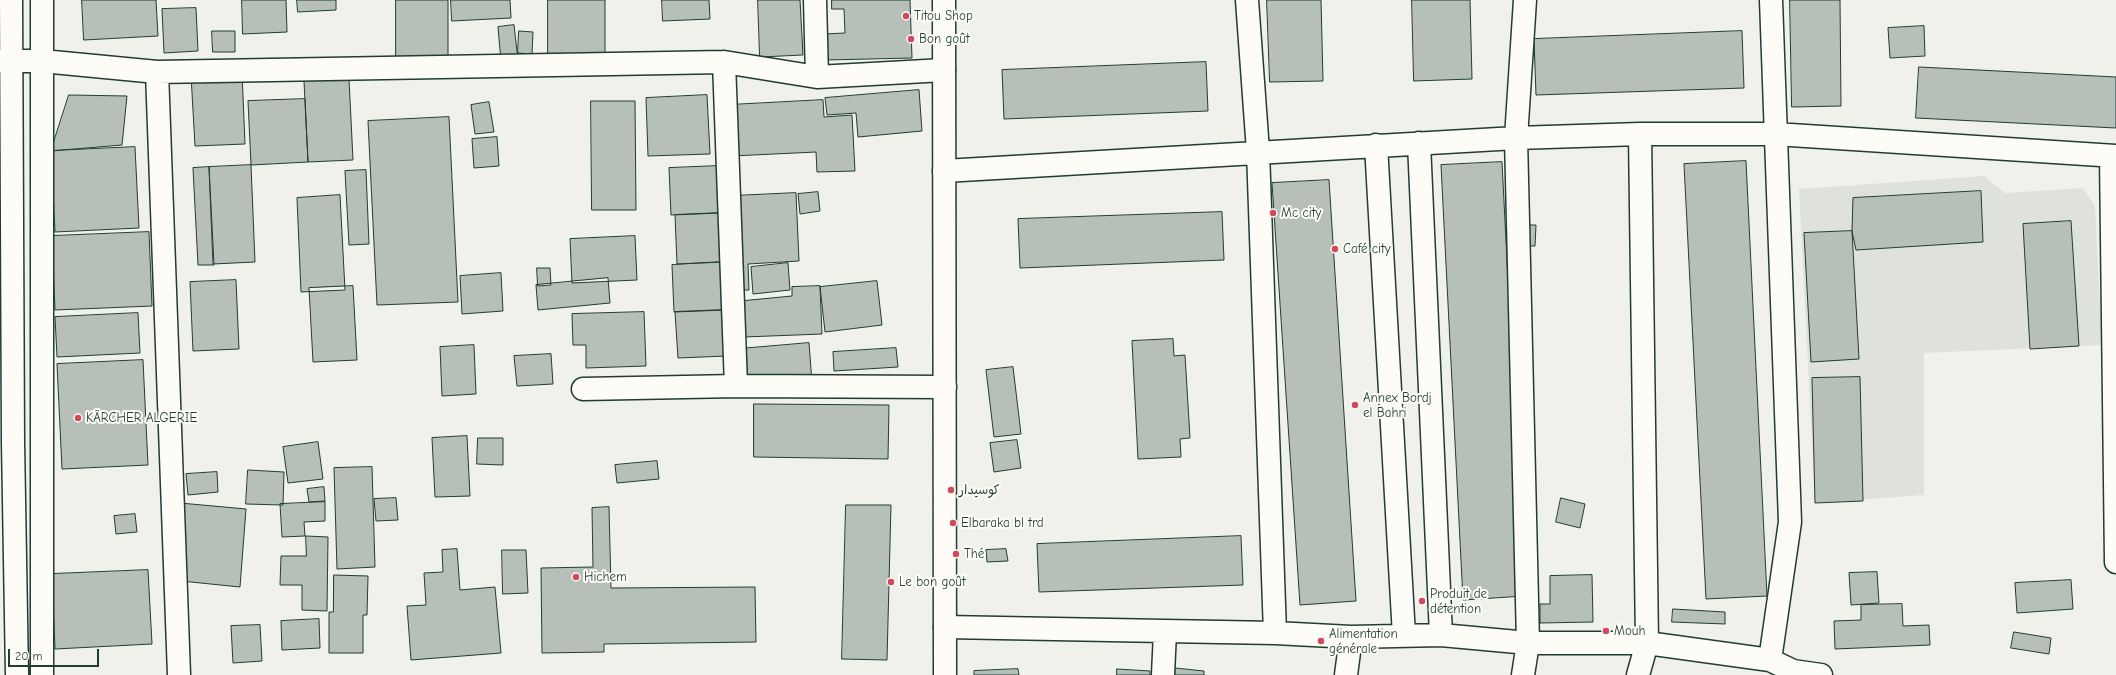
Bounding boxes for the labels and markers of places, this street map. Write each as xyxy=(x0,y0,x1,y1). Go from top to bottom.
place label: Titou Shop xyxy=(914,8,973,24)
marker: Titou Shop xyxy=(901,11,911,21)
place label: Bon goût xyxy=(919,31,970,47)
marker: Bon goût xyxy=(906,34,916,44)
place label: Mc city xyxy=(1281,205,1321,221)
marker: Mc city xyxy=(1268,208,1278,218)
place label: Café city xyxy=(1343,241,1391,257)
marker: Café city xyxy=(1330,244,1340,254)
place label: Annex Bordj el Bahri xyxy=(1363,390,1432,421)
marker: Annex Bordj el Bahri xyxy=(1350,400,1360,410)
place label: KÄRCHER ALGERIE xyxy=(86,410,197,426)
marker: KÄRCHER ALGERIE xyxy=(73,413,83,423)
place label: كوسيدار xyxy=(959,482,1000,498)
marker: كوسيدار xyxy=(946,485,956,495)
place label: Elbaraka bl trd xyxy=(961,515,1044,531)
marker: Elbaraka bl trd xyxy=(948,518,958,528)
place label: Thé xyxy=(964,546,984,562)
marker: Thé xyxy=(951,549,961,559)
place label: Hichem xyxy=(584,569,627,585)
marker: Hichem xyxy=(571,572,581,582)
place label: Le bon goût xyxy=(899,574,966,590)
marker: Le bon goût xyxy=(886,577,896,587)
place label: Produit de détention xyxy=(1430,586,1487,617)
marker: Produit de détention xyxy=(1417,596,1427,606)
place label: Mouh xyxy=(1614,623,1645,639)
place label: Alimentation générale xyxy=(1329,626,1398,657)
marker: Mouh xyxy=(1601,626,1611,636)
marker: Alimentation générale xyxy=(1316,636,1326,646)

